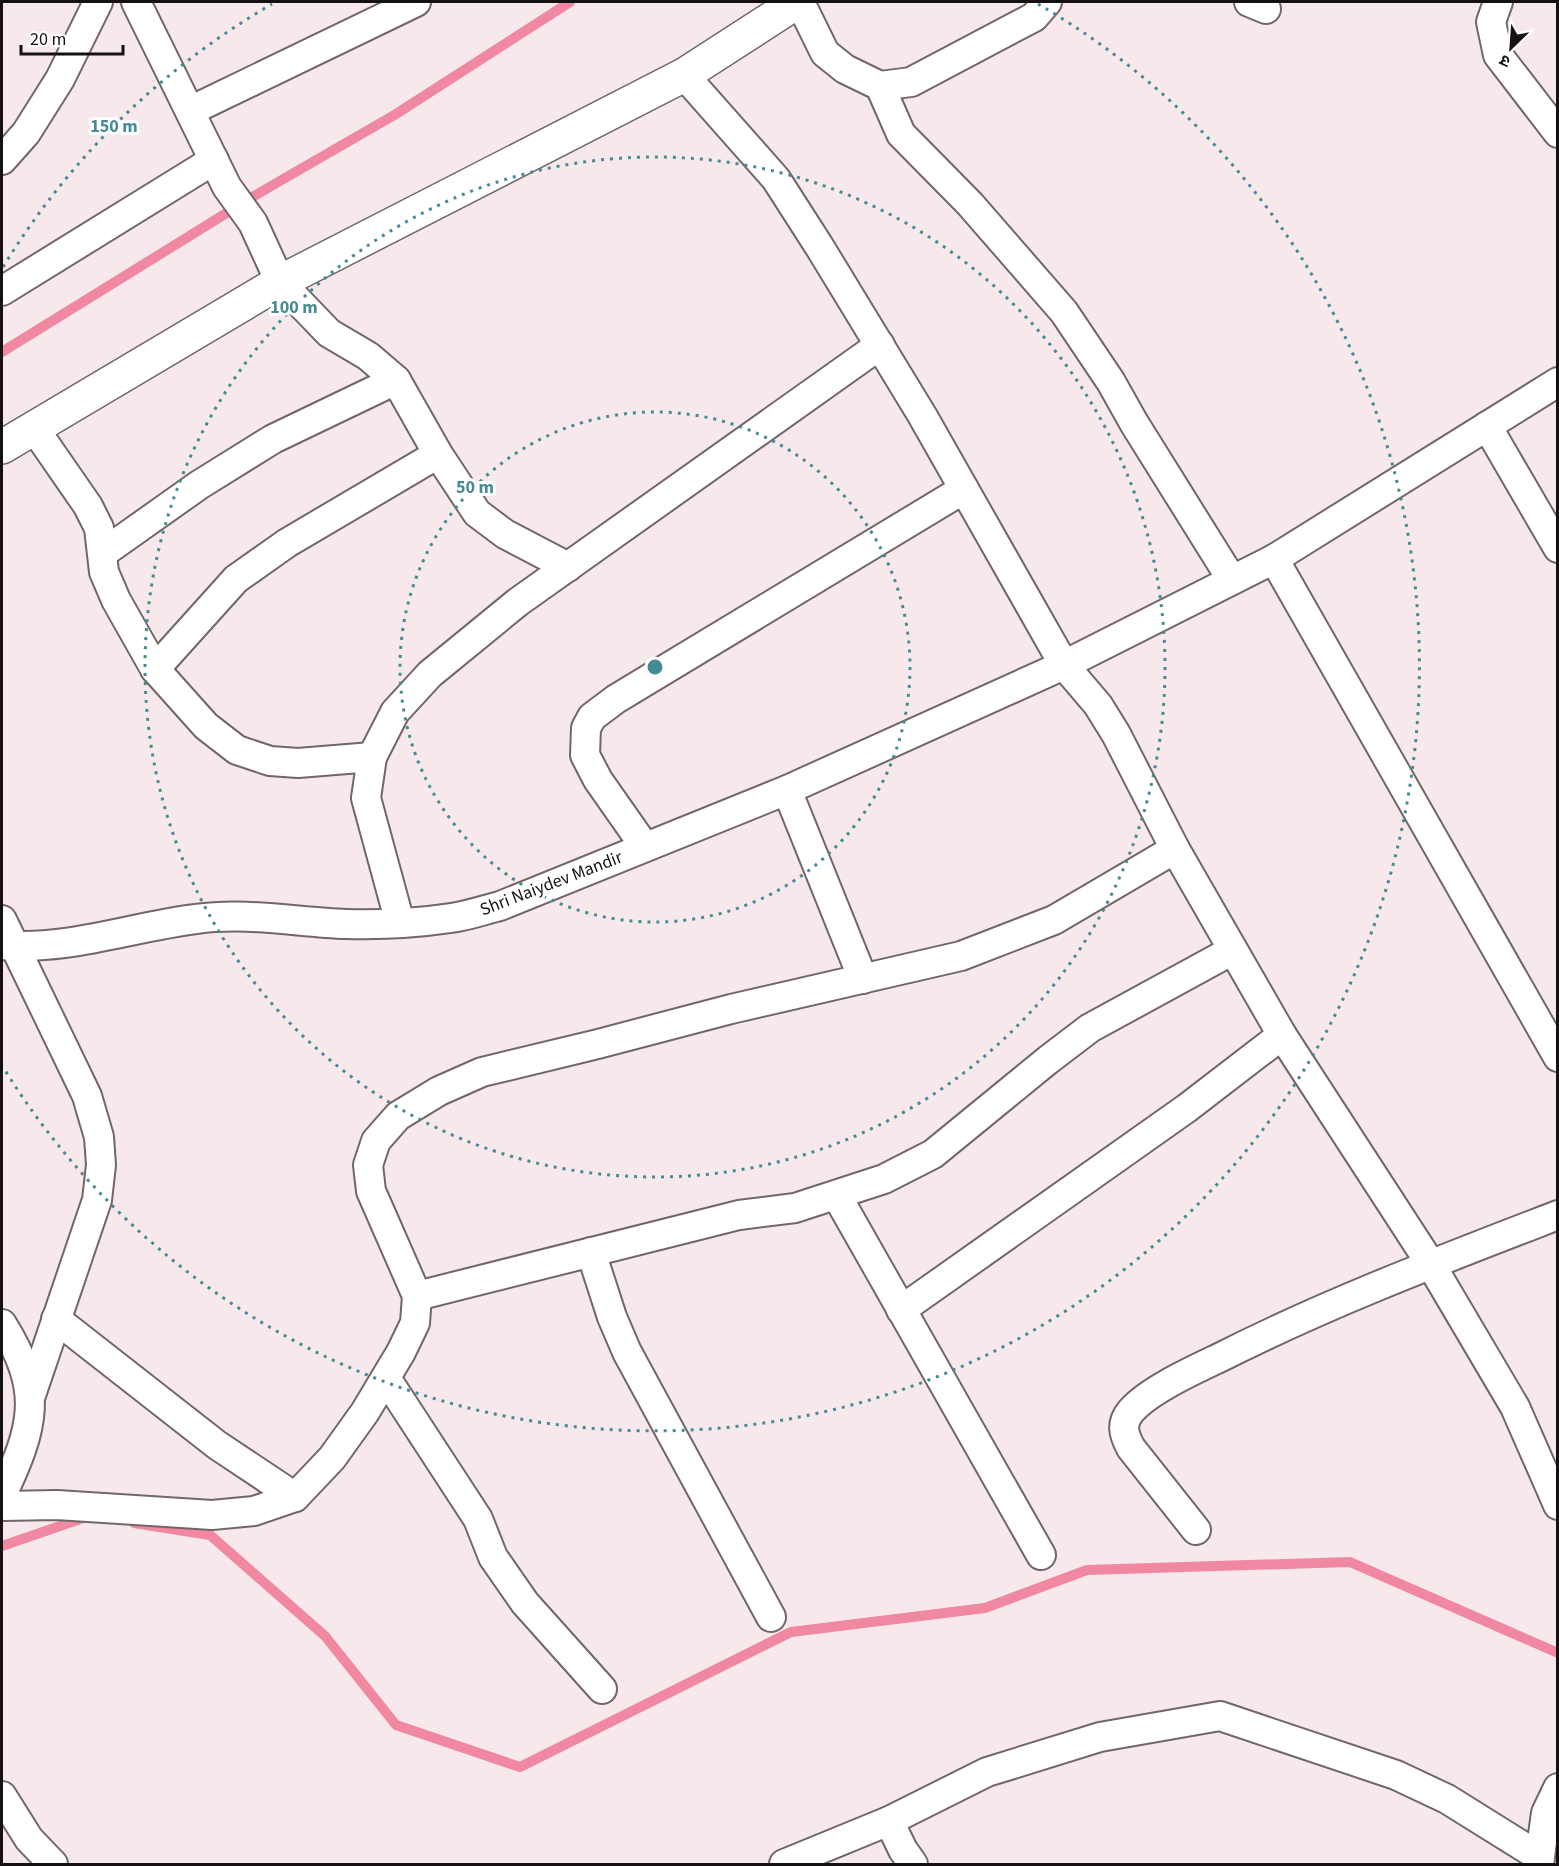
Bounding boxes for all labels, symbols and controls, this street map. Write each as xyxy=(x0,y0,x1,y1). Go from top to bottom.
scale bar xyxy=(21,18,123,56)
north arrow xyxy=(1481,18,1541,78)
text: 20 m xyxy=(30,27,66,52)
text: उ xyxy=(1496,48,1514,73)
text: 150 m xyxy=(90,114,138,139)
text: 100 m xyxy=(270,295,318,320)
text: 50 m xyxy=(456,475,494,500)
centre of rings xyxy=(645,657,665,677)
street label: Shri Naiydev Mandir xyxy=(476,844,627,922)

